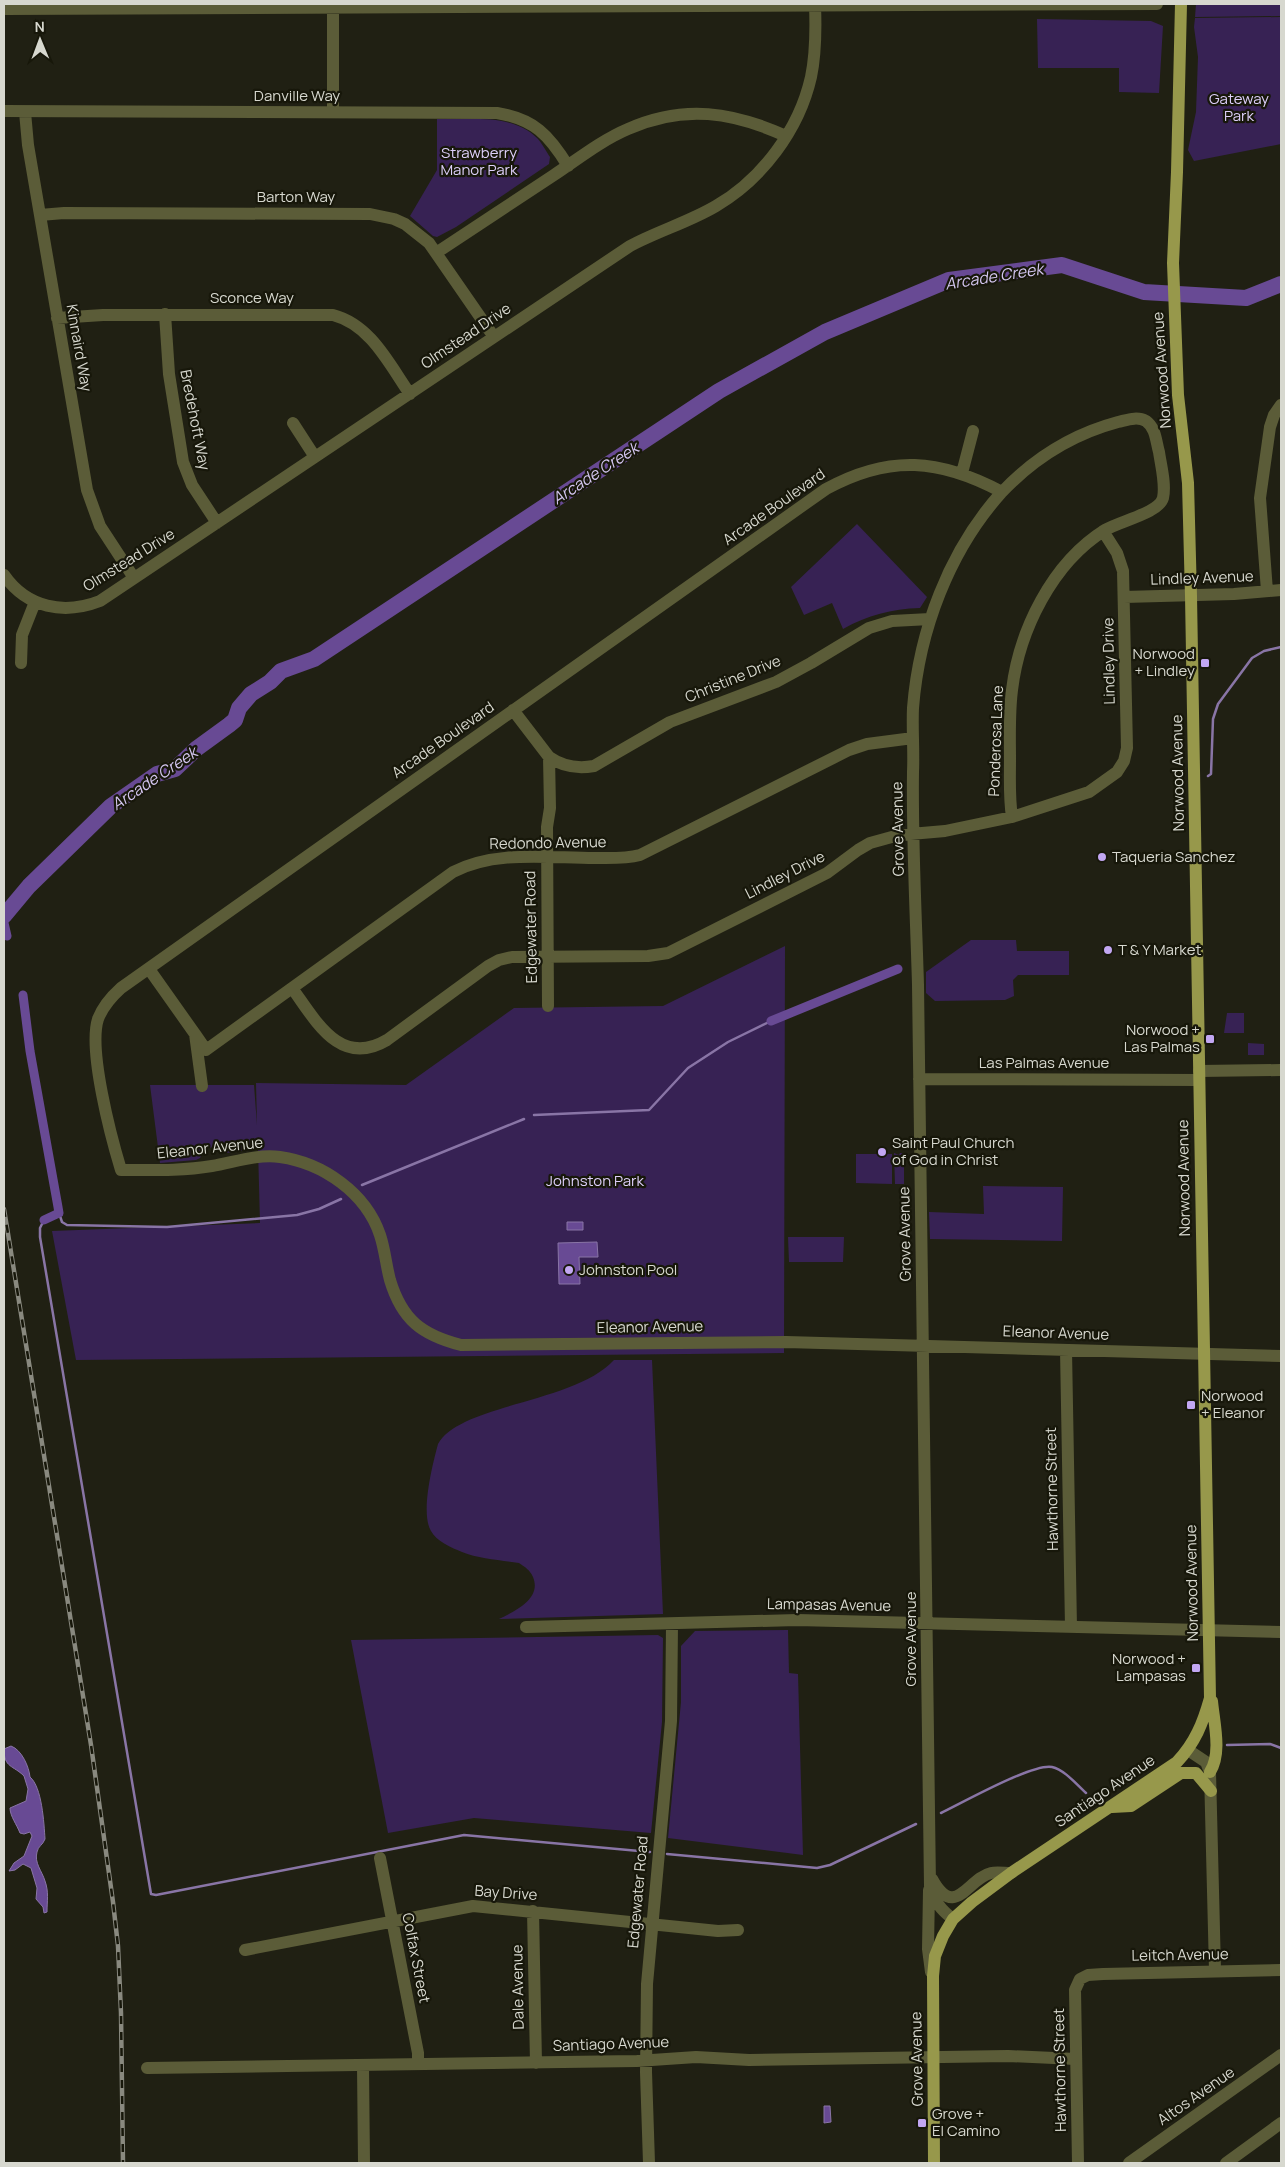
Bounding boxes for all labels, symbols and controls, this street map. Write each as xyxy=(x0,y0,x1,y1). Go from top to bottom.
north arrow xyxy=(15,15,65,65)
text: N xyxy=(35,17,45,36)
street label: Danville Way xyxy=(254,85,340,106)
park label: Gateway Park xyxy=(1209,88,1269,126)
park label: Strawberry Manor Park xyxy=(441,142,518,180)
street label: Barton Way xyxy=(257,186,335,207)
water label: Arcade Creek xyxy=(943,257,1047,295)
street label: Sconce Way xyxy=(210,287,294,308)
street label: Olmstead Drive xyxy=(416,298,515,374)
street label: Kinnaird Way xyxy=(61,303,98,393)
street label: Norwood Avenue xyxy=(1147,311,1176,429)
street label: Bredehoft Way xyxy=(175,368,216,472)
water label: Arcade Creek xyxy=(547,436,644,509)
street label: Arcade Boulevard xyxy=(718,463,829,550)
street label: Olmstead Drive xyxy=(79,523,179,596)
street label: Lindley Avenue xyxy=(1150,565,1254,590)
street label: Lindley Drive xyxy=(1097,617,1120,705)
place label: Norwood + Lindley xyxy=(1133,643,1195,681)
street label: Christine Drive xyxy=(682,650,784,707)
marker: Norwood + Lindley xyxy=(1199,657,1211,669)
street label: Ponderosa Lane xyxy=(983,685,1008,797)
street label: Arcade Boulevard xyxy=(387,696,498,783)
street label: Norwood Avenue xyxy=(1166,714,1189,832)
water label: Arcade Creek xyxy=(107,740,203,815)
street label: Grove Avenue xyxy=(886,781,909,877)
street label: Redondo Avenue xyxy=(489,831,607,854)
street label: Lindley Drive xyxy=(741,845,829,904)
place label: Taqueria Sanchez xyxy=(1112,846,1235,867)
marker: Taqueria Sanchez xyxy=(1096,851,1108,863)
street label: Edgewater Road xyxy=(519,871,542,983)
place label: T & Y Market xyxy=(1118,939,1201,960)
marker: T & Y Market xyxy=(1102,944,1114,956)
place label: Norwood + Las Palmas xyxy=(1124,1019,1200,1057)
marker: Norwood + Las Palmas xyxy=(1204,1033,1216,1045)
street label: Las Palmas Avenue xyxy=(979,1052,1110,1073)
street label: Norwood Avenue xyxy=(1172,1119,1195,1237)
street label: Eleanor Avenue xyxy=(156,1131,264,1164)
place label: Saint Paul Church of God in Christ xyxy=(892,1132,1015,1170)
marker: Saint Paul Church of God in Christ xyxy=(876,1146,888,1158)
park label: Johnston Park xyxy=(546,1170,645,1191)
street label: Grove Avenue xyxy=(893,1186,916,1282)
place label: Johnston Pool xyxy=(579,1259,677,1280)
marker: Johnston Pool xyxy=(563,1264,575,1276)
street label: Eleanor Avenue xyxy=(597,1315,704,1338)
street label: Eleanor Avenue xyxy=(1002,1320,1110,1345)
place label: Norwood + Eleanor xyxy=(1201,1385,1265,1423)
marker: Norwood + Eleanor xyxy=(1185,1399,1197,1411)
street label: Hawthorne Street xyxy=(1040,1427,1063,1551)
street label: Norwood Avenue xyxy=(1180,1524,1203,1642)
street label: Grove Avenue xyxy=(900,1591,921,1686)
street label: Lampasas Avenue xyxy=(767,1593,892,1616)
place label: Norwood + Lampasas xyxy=(1112,1648,1186,1686)
marker: Norwood + Lampasas xyxy=(1190,1662,1202,1674)
street label: Santiago Avenue xyxy=(1051,1749,1159,1832)
street label: Edgewater Road xyxy=(622,1835,653,1949)
street label: Bay Drive xyxy=(474,1880,538,1905)
street label: Colfax Street xyxy=(397,1911,436,2005)
street label: Leitch Avenue xyxy=(1131,1943,1229,1966)
street label: Dale Avenue xyxy=(506,1944,529,2030)
street label: Hawthorne Street xyxy=(1048,2008,1071,2132)
street label: Grove Avenue xyxy=(905,2011,928,2107)
street label: Santiago Avenue xyxy=(552,2031,670,2056)
street label: Altos Avenue xyxy=(1153,2061,1239,2130)
place label: Grove + El Camino xyxy=(932,2103,1000,2141)
marker: Grove + El Camino xyxy=(916,2117,928,2129)

